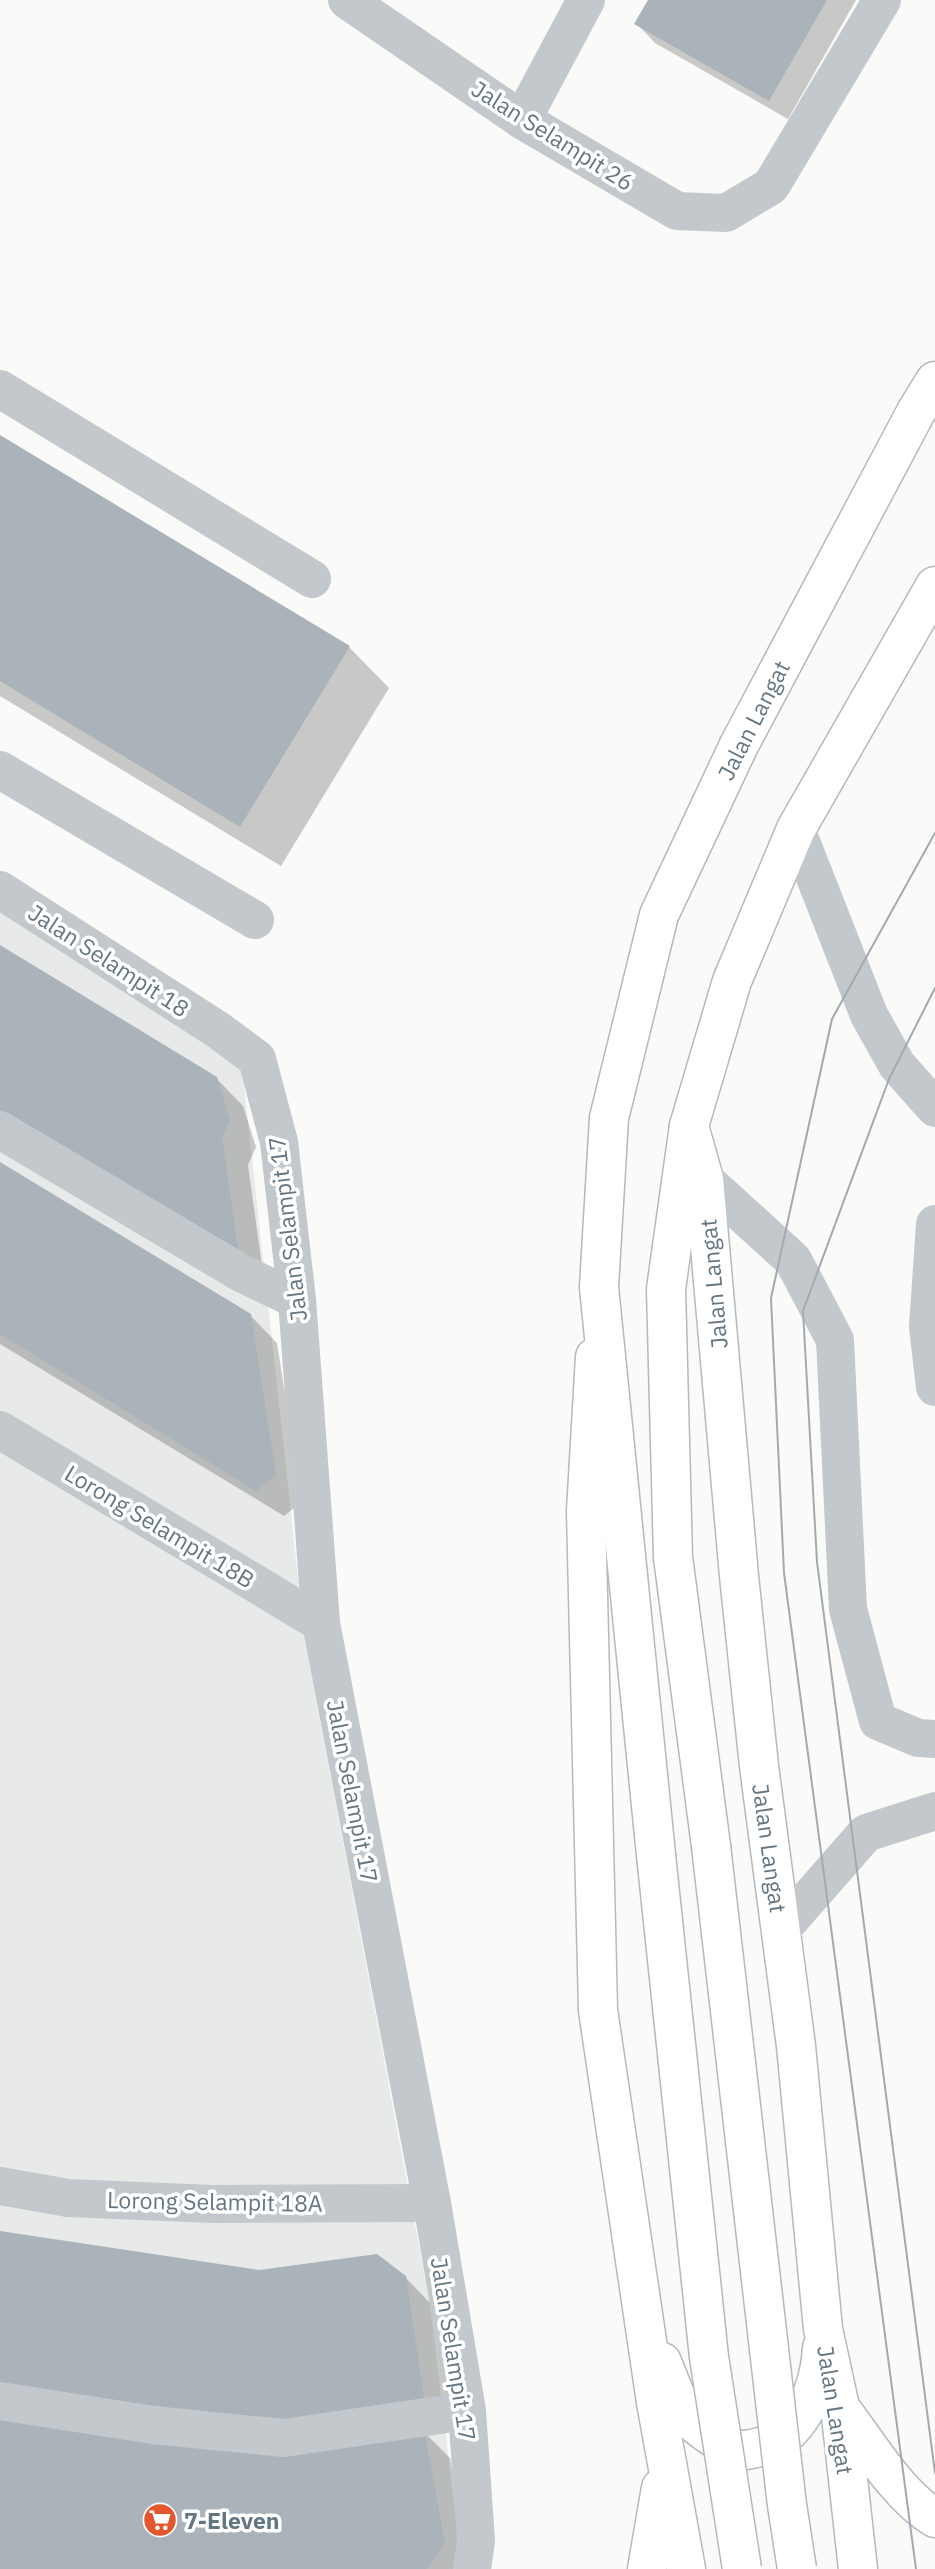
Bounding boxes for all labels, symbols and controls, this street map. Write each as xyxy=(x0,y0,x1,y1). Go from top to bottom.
street label: Jalan Selampit 26 xyxy=(466,73,640,197)
street label: Jalan Langat xyxy=(710,655,796,785)
street label: Jalan Selampit 18 xyxy=(23,897,195,1023)
street label: Jalan Selampit 17 xyxy=(261,1135,313,1323)
street label: Jalan Langat xyxy=(692,1218,734,1350)
street label: Lorong Selampit 18B xyxy=(60,1458,260,1594)
street label: Jalan Selampit 17 xyxy=(321,1697,385,1885)
street label: Jalan Langat xyxy=(746,1781,794,1915)
street label: Lorong Selampit 18A xyxy=(107,2184,323,2218)
street label: Jalan Selampit 17 xyxy=(425,2255,483,2443)
street label: Jalan Langat xyxy=(811,2343,861,2477)
supermarket icon: 7-Eleven xyxy=(141,2501,179,2539)
place label: 7-Eleven xyxy=(184,2505,280,2535)

